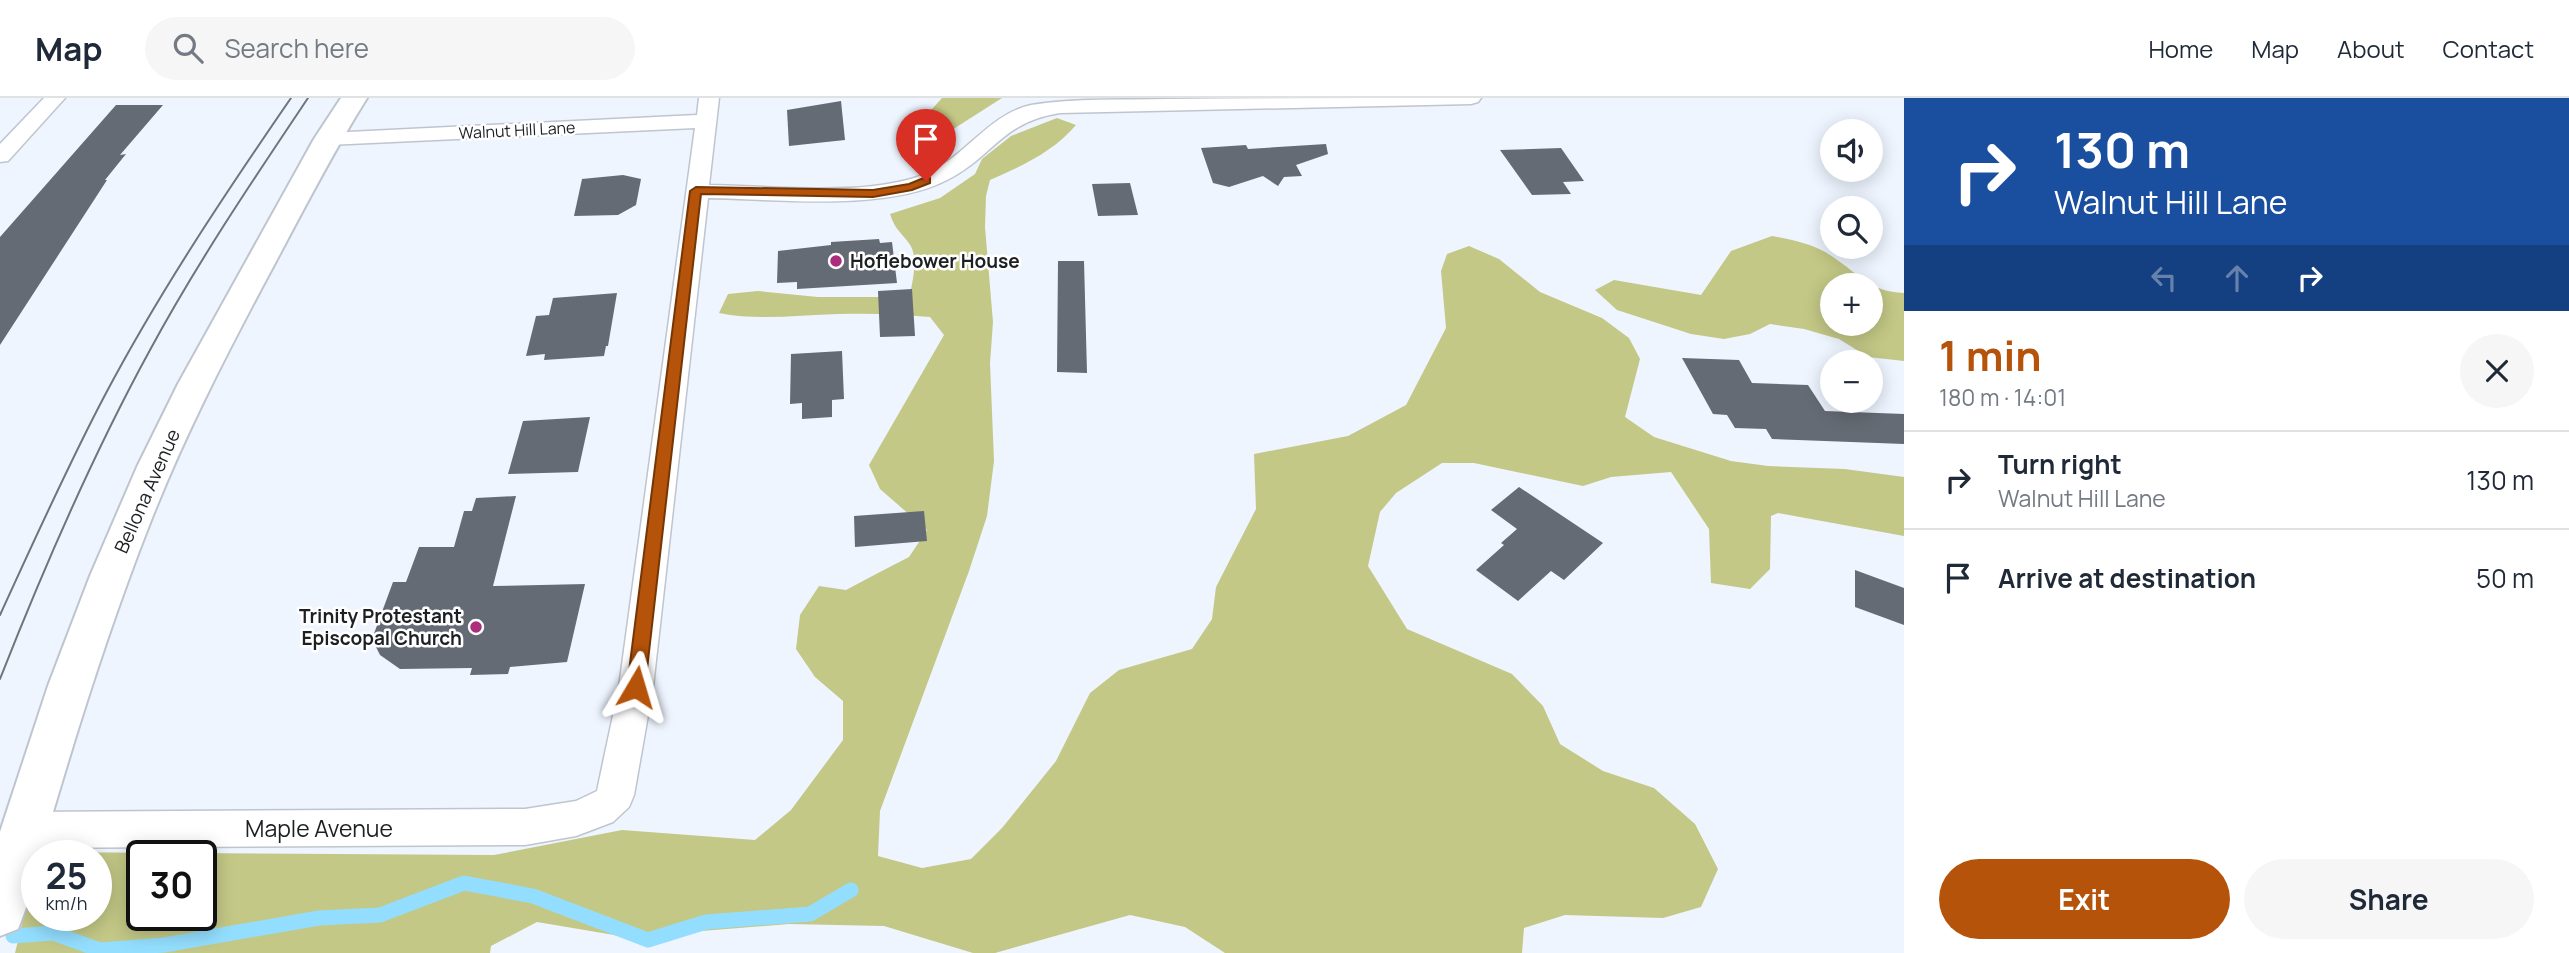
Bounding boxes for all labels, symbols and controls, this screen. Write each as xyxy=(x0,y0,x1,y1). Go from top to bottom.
search box xyxy=(145,17,635,80)
text: Map xyxy=(35,26,103,71)
icon: search xyxy=(169,29,207,67)
text: Search here xyxy=(225,30,369,66)
text: Home xyxy=(2148,32,2213,65)
text: Map xyxy=(2251,32,2299,65)
text: About xyxy=(2337,32,2405,65)
text: Contact xyxy=(2443,32,2534,65)
pin xyxy=(896,109,956,181)
street label: Walnut Hill Lane xyxy=(458,116,576,144)
text: 130 m xyxy=(2054,116,2190,183)
map controls xyxy=(1820,119,1883,413)
button: sound xyxy=(1820,119,1883,182)
icon: arrive xyxy=(907,120,945,158)
icon: right xyxy=(1939,126,2030,217)
text: Walnut Hill Lane xyxy=(2054,180,2287,224)
button: search xyxy=(1820,196,1883,259)
place label: Hoflebower House xyxy=(850,248,1020,274)
marker: Hoflebower House xyxy=(828,253,844,269)
icon: left xyxy=(2145,259,2183,297)
icon: ahead xyxy=(2218,259,2256,297)
icon: right xyxy=(2291,259,2329,297)
button: + xyxy=(1820,273,1883,336)
text: 1 min xyxy=(1939,326,2042,384)
button: close xyxy=(2460,334,2534,408)
button: − xyxy=(1820,350,1883,413)
text: 180 m · 14:01 xyxy=(1939,381,2066,413)
street label: Bellona Avenue xyxy=(108,425,186,557)
text: Turn right xyxy=(1998,446,2122,482)
icon: right xyxy=(1939,461,1977,499)
text: 130 m xyxy=(2466,462,2534,498)
text: Walnut Hill Lane xyxy=(1998,482,2166,514)
icon: arrive xyxy=(1939,559,1977,597)
text: Arrive at destination xyxy=(1998,560,2256,596)
text: 50 m xyxy=(2476,560,2534,596)
place label: Trinity Protestant Episcopal Church xyxy=(299,603,462,651)
marker: Trinity Protestant Episcopal Church xyxy=(468,619,484,635)
position arrow xyxy=(599,650,673,724)
street label: Maple Avenue xyxy=(245,812,393,844)
speed limit sign: 30 xyxy=(126,840,217,931)
text: 25 xyxy=(46,852,87,900)
button: Exit xyxy=(1939,859,2230,939)
button: Share xyxy=(2244,859,2534,939)
text: km/h xyxy=(46,891,87,915)

